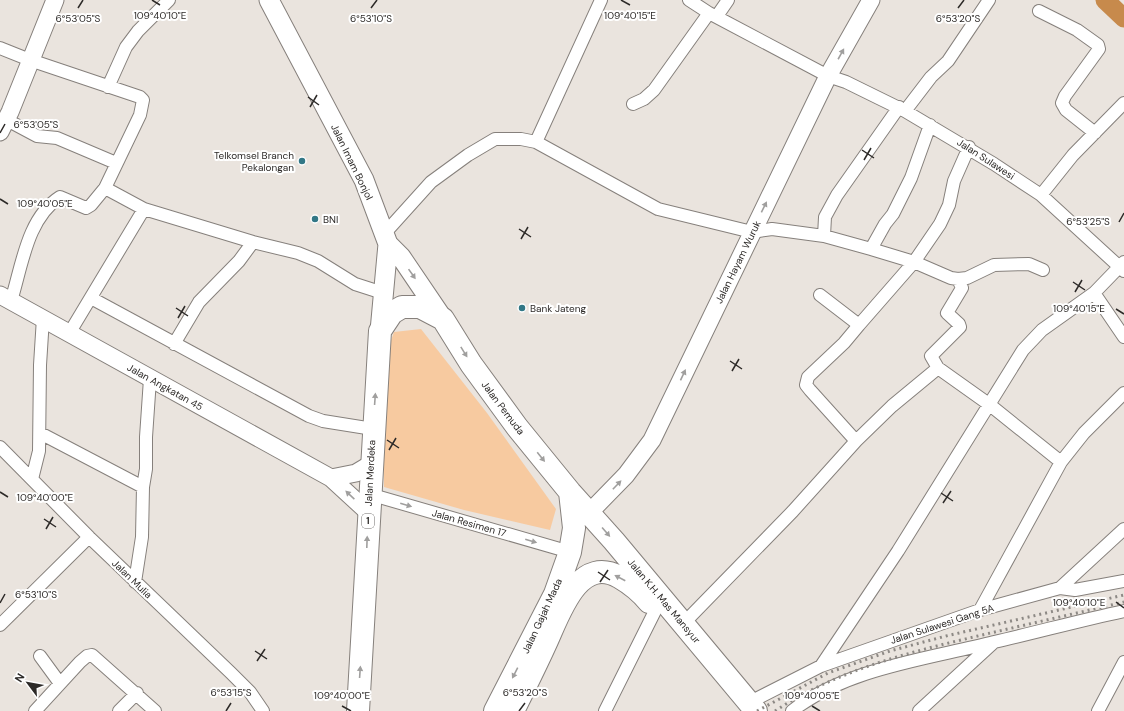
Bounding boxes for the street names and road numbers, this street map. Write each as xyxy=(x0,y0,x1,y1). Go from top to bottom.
street label: Jalan Imam Bonjol xyxy=(328,122,376,202)
street label: Jalan Sulawesi xyxy=(955,136,1017,182)
street label: Jalan Hayam Wuruk xyxy=(712,218,764,306)
street label: Jalan Angkatan 45 xyxy=(125,361,205,413)
street label: Jalan Pemuda xyxy=(479,379,527,437)
street label: Jalan Merdeka xyxy=(362,439,378,507)
street label: Jalan Resimen 17 xyxy=(430,506,508,540)
road number: 1 xyxy=(362,514,374,528)
street label: Jalan K.H. Mas Mansyur xyxy=(625,556,703,646)
street label: Jalan Mulia xyxy=(109,557,155,601)
street label: Jalan Gajah Mada xyxy=(519,576,565,656)
street label: Jalan Sulawesi Gang 5A xyxy=(889,601,996,647)

